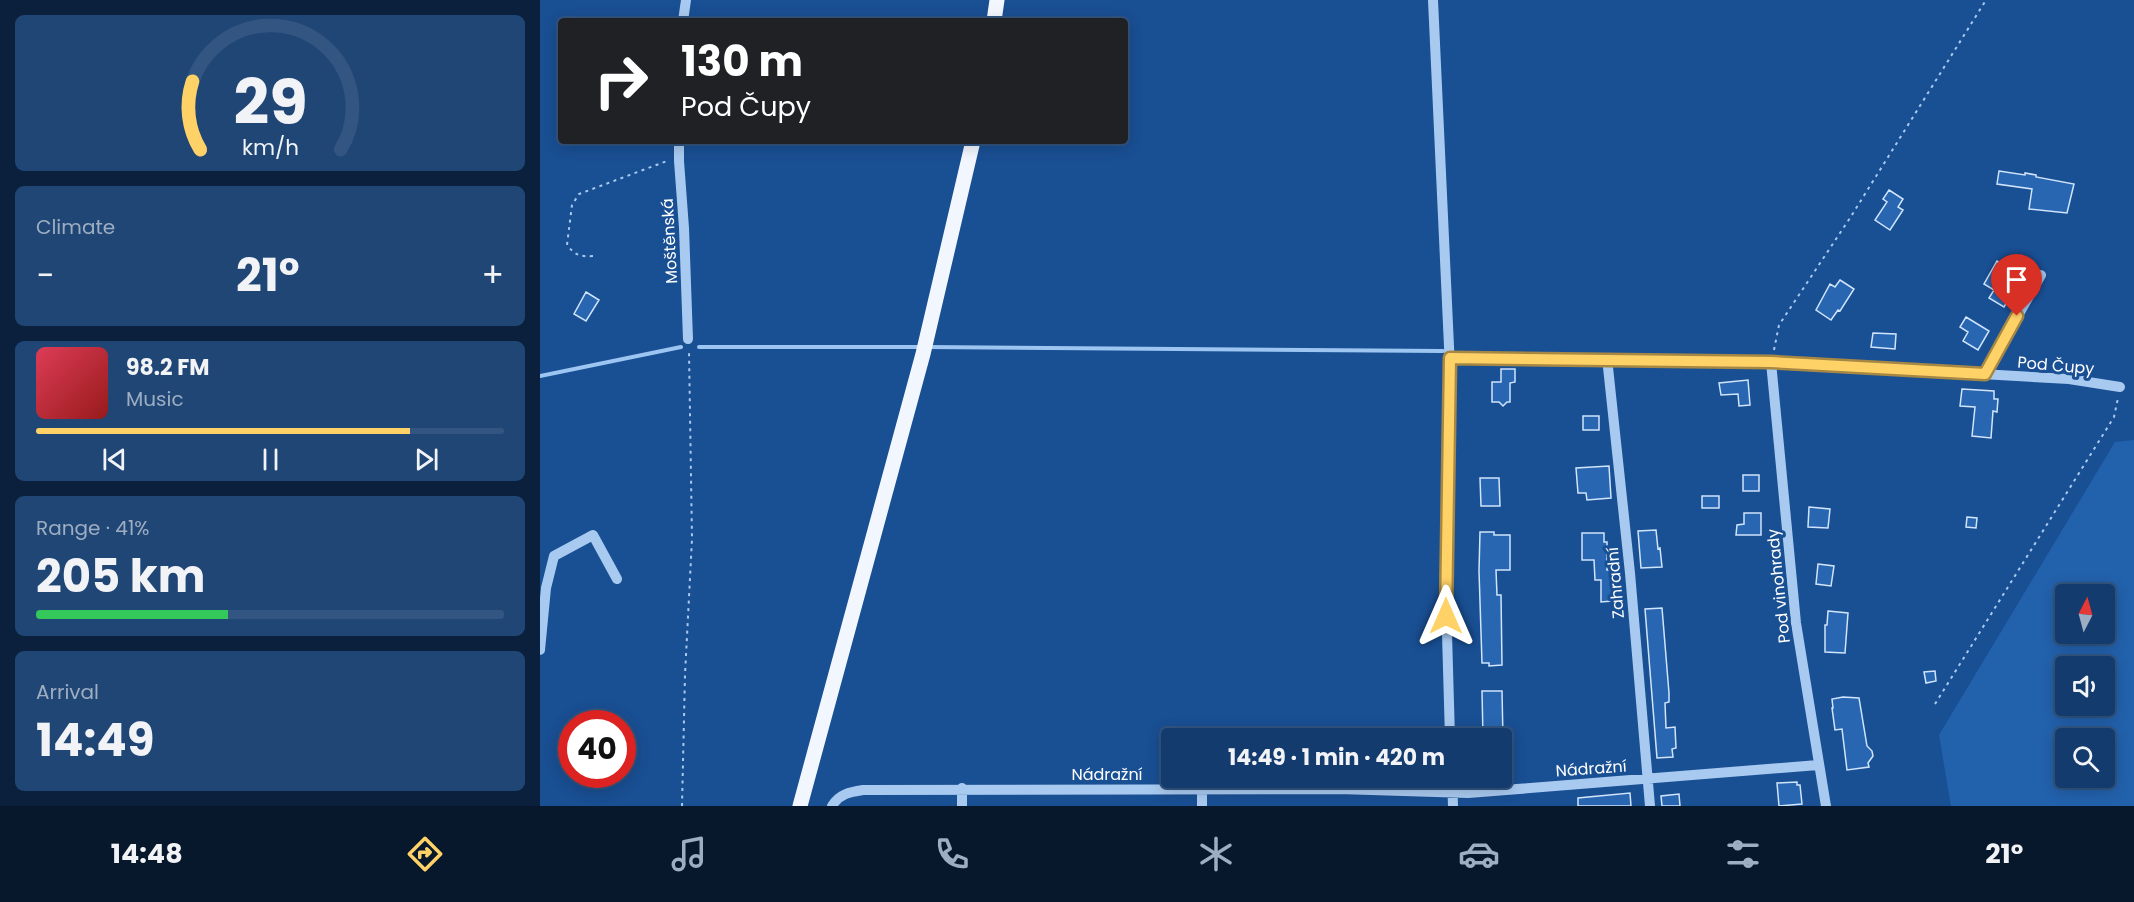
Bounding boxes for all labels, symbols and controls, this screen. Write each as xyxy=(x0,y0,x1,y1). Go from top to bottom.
text: 130 m xyxy=(681,32,803,91)
icon: right xyxy=(582,42,660,120)
text: 29 xyxy=(233,58,307,146)
text: Pod Čupy xyxy=(681,88,811,125)
text: km/h xyxy=(241,132,299,163)
street label: Moštěnská xyxy=(656,198,683,284)
text: Climate xyxy=(36,213,115,241)
text: 21° xyxy=(236,244,300,307)
text: − xyxy=(36,252,54,299)
text: + xyxy=(481,252,504,299)
pin xyxy=(1991,254,2042,316)
icon: arrive xyxy=(2000,263,2033,296)
street label: Pod Čupy xyxy=(2017,351,2095,380)
text: 98.2 FM xyxy=(126,352,209,383)
text: Music xyxy=(126,385,184,413)
icon: previous xyxy=(98,443,131,476)
icon: pause xyxy=(254,443,287,476)
icon: next xyxy=(410,443,443,476)
text: Range · 41% xyxy=(36,514,149,542)
street label: Pod vinohrady xyxy=(1761,528,1796,644)
text: 205 km xyxy=(36,545,205,608)
street label: Zahradní xyxy=(1601,546,1630,620)
position arrow xyxy=(1414,584,1478,648)
north arrow xyxy=(2055,584,2115,644)
map controls xyxy=(2055,584,2115,788)
button: sound xyxy=(2055,656,2115,716)
text: Arrival xyxy=(36,678,99,706)
text: 14:49 xyxy=(36,709,154,772)
speed limit sign: 40 xyxy=(558,710,636,788)
button: search xyxy=(2055,728,2115,788)
text: 14:49 · 1 min · 420 m xyxy=(1228,742,1445,773)
street label: Nádražní xyxy=(1555,755,1627,782)
street label: Nádražní xyxy=(1071,763,1143,786)
icon: directions xyxy=(404,833,446,875)
icon: music xyxy=(668,833,710,875)
icon: phone xyxy=(931,833,973,875)
icon: climate xyxy=(1195,833,1237,875)
icon: car xyxy=(1458,833,1500,875)
icon: filters xyxy=(1722,833,1764,875)
text: 14:48 xyxy=(111,835,183,872)
text: 21° xyxy=(1985,835,2023,872)

